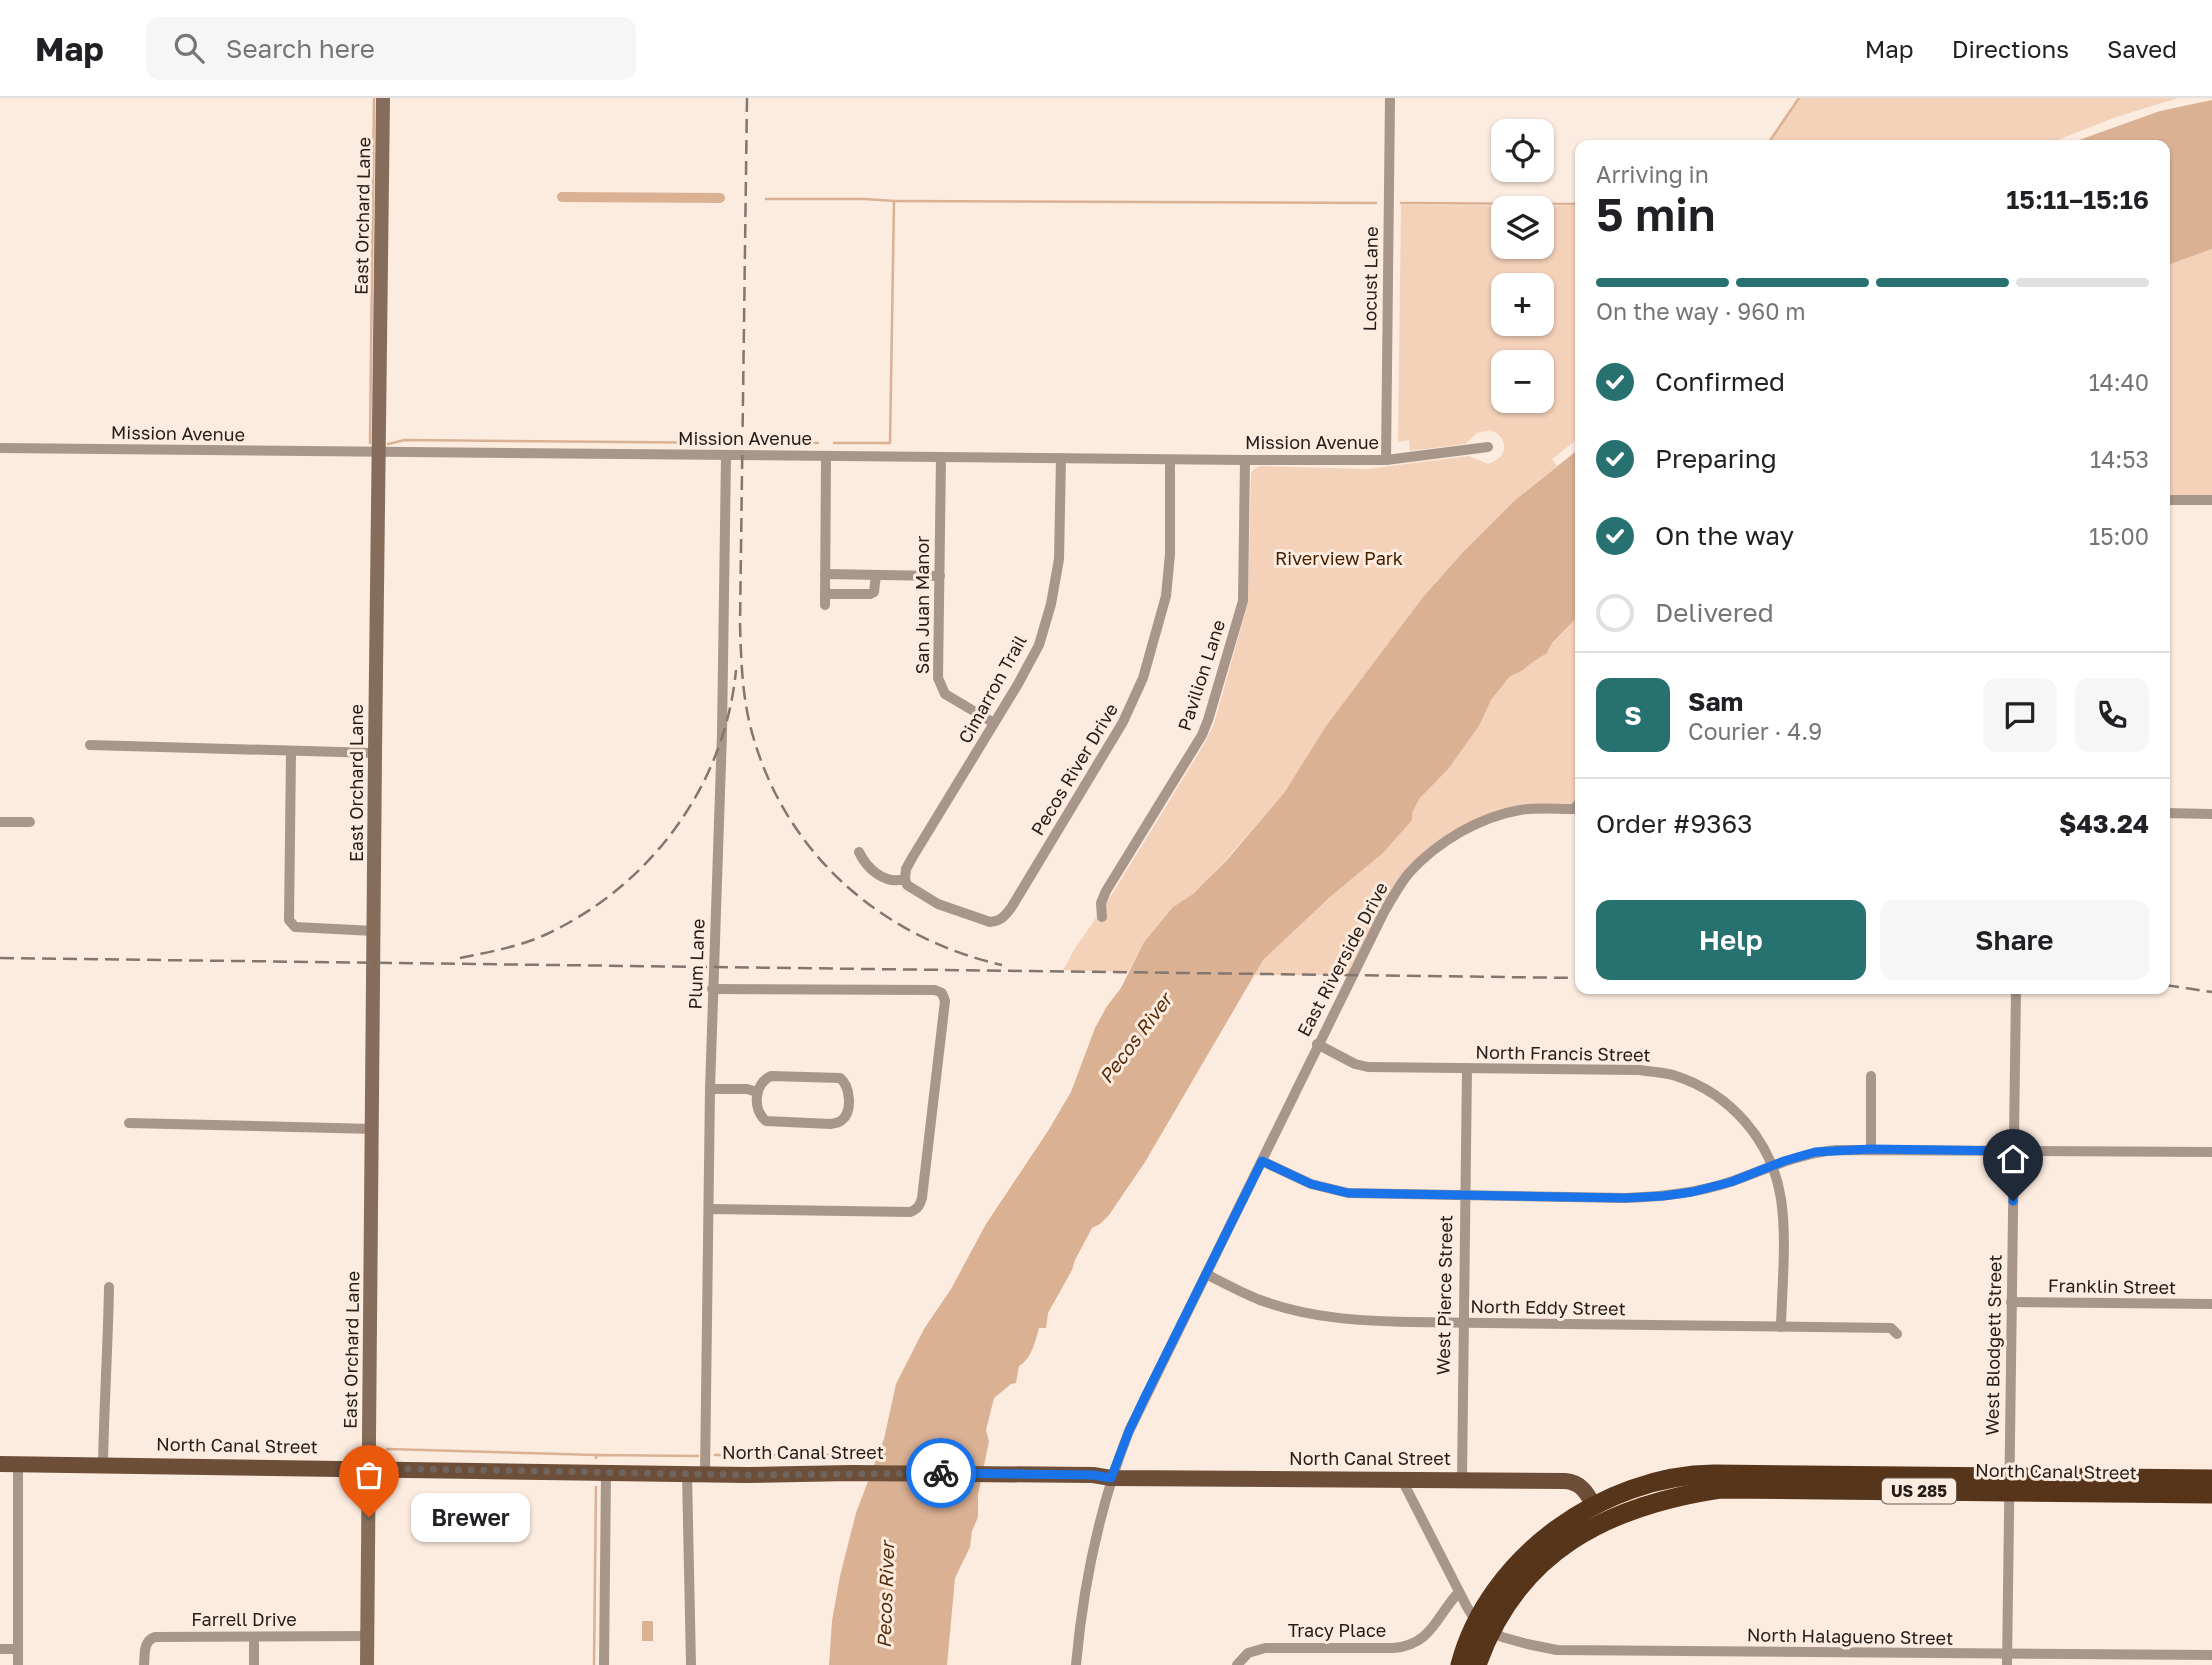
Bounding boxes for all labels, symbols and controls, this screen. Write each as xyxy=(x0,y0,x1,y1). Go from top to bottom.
search box xyxy=(146,17,636,80)
text: Map xyxy=(35,29,104,68)
icon: search xyxy=(170,29,208,67)
text: Search here xyxy=(226,33,375,64)
text: Map xyxy=(1865,34,1914,63)
text: Directions xyxy=(1952,34,2069,63)
text: Saved xyxy=(2107,34,2177,63)
map controls xyxy=(1491,119,1554,413)
button: locate xyxy=(1491,119,1554,182)
street label: East Orchard Lane xyxy=(350,137,374,295)
text: Arriving in xyxy=(1596,160,1709,188)
text: 15:11–15:16 xyxy=(2006,184,2149,215)
text: 5 min xyxy=(1596,186,1716,241)
button: layers xyxy=(1491,196,1554,259)
street label: Locust Lane xyxy=(1358,226,1382,332)
button: + xyxy=(1491,273,1554,336)
text: On the way · 960 m xyxy=(1596,297,1806,325)
button: − xyxy=(1491,350,1554,413)
icon: check xyxy=(1596,363,1634,401)
text: Confirmed xyxy=(1655,366,1785,397)
text: 14:40 xyxy=(2089,368,2149,396)
street label: Mission Avenue xyxy=(111,421,245,445)
street label: Mission Avenue xyxy=(678,427,812,449)
street label: Mission Avenue xyxy=(1245,431,1379,453)
icon: check xyxy=(1596,440,1634,478)
text: Preparing xyxy=(1655,443,1777,474)
text: 14:53 xyxy=(2090,445,2149,473)
icon: check xyxy=(1596,517,1634,555)
text: On the way xyxy=(1655,520,1794,551)
text: 15:00 xyxy=(2089,522,2149,550)
street label: San Juan Manor xyxy=(911,536,933,674)
park label: Riverview Park xyxy=(1275,547,1403,569)
text: Delivered xyxy=(1655,597,1774,628)
street label: Pavilion Lane xyxy=(1173,617,1229,733)
street label: Cimarron Trail xyxy=(953,631,1031,747)
button: chat xyxy=(1983,678,2057,752)
button: phone xyxy=(2075,678,2149,752)
text: Sam xyxy=(1688,686,1743,717)
street label: Pecos River Drive xyxy=(1026,699,1122,839)
text: S xyxy=(1624,700,1642,731)
street label: East Orchard Lane xyxy=(345,704,367,862)
text: Courier · 4.9 xyxy=(1688,717,1822,745)
text: Order #9363 xyxy=(1596,808,1752,839)
text: $43.24 xyxy=(2059,808,2149,839)
street label: East Riverside Drive xyxy=(1292,878,1392,1040)
button: Help xyxy=(1596,900,1866,980)
button: Share xyxy=(1880,900,2149,980)
street label: Plum Lane xyxy=(683,918,709,1010)
water label: Pecos River xyxy=(1094,986,1178,1087)
street label: North Francis Street xyxy=(1475,1040,1651,1066)
pin xyxy=(1983,1129,2043,1201)
icon: home xyxy=(1994,1140,2032,1178)
street label: West Pierce Street xyxy=(1432,1215,1456,1375)
street label: West Blodgett Street xyxy=(1980,1254,2006,1436)
street label: East Orchard Lane xyxy=(339,1271,363,1429)
street label: Franklin Street xyxy=(2048,1274,2176,1298)
street label: North Eddy Street xyxy=(1470,1295,1626,1319)
street label: North Canal Street xyxy=(156,1433,318,1457)
courier xyxy=(906,1438,976,1508)
street label: North Canal Street xyxy=(722,1441,884,1463)
pin xyxy=(339,1445,399,1517)
street label: North Canal Street xyxy=(1289,1447,1451,1469)
icon: bike xyxy=(922,1454,960,1492)
icon: bag xyxy=(350,1456,388,1494)
street label: North Canal Street xyxy=(1975,1459,2137,1483)
road number: US 285 xyxy=(1882,1478,1956,1504)
callout: Brewer xyxy=(411,1492,530,1542)
text: Brewer xyxy=(431,1503,510,1531)
water label: Pecos River xyxy=(872,1539,898,1649)
street label: Farrell Drive xyxy=(191,1608,297,1630)
street label: Tracy Place xyxy=(1288,1619,1386,1641)
street label: North Halagueno Street xyxy=(1747,1623,1953,1649)

